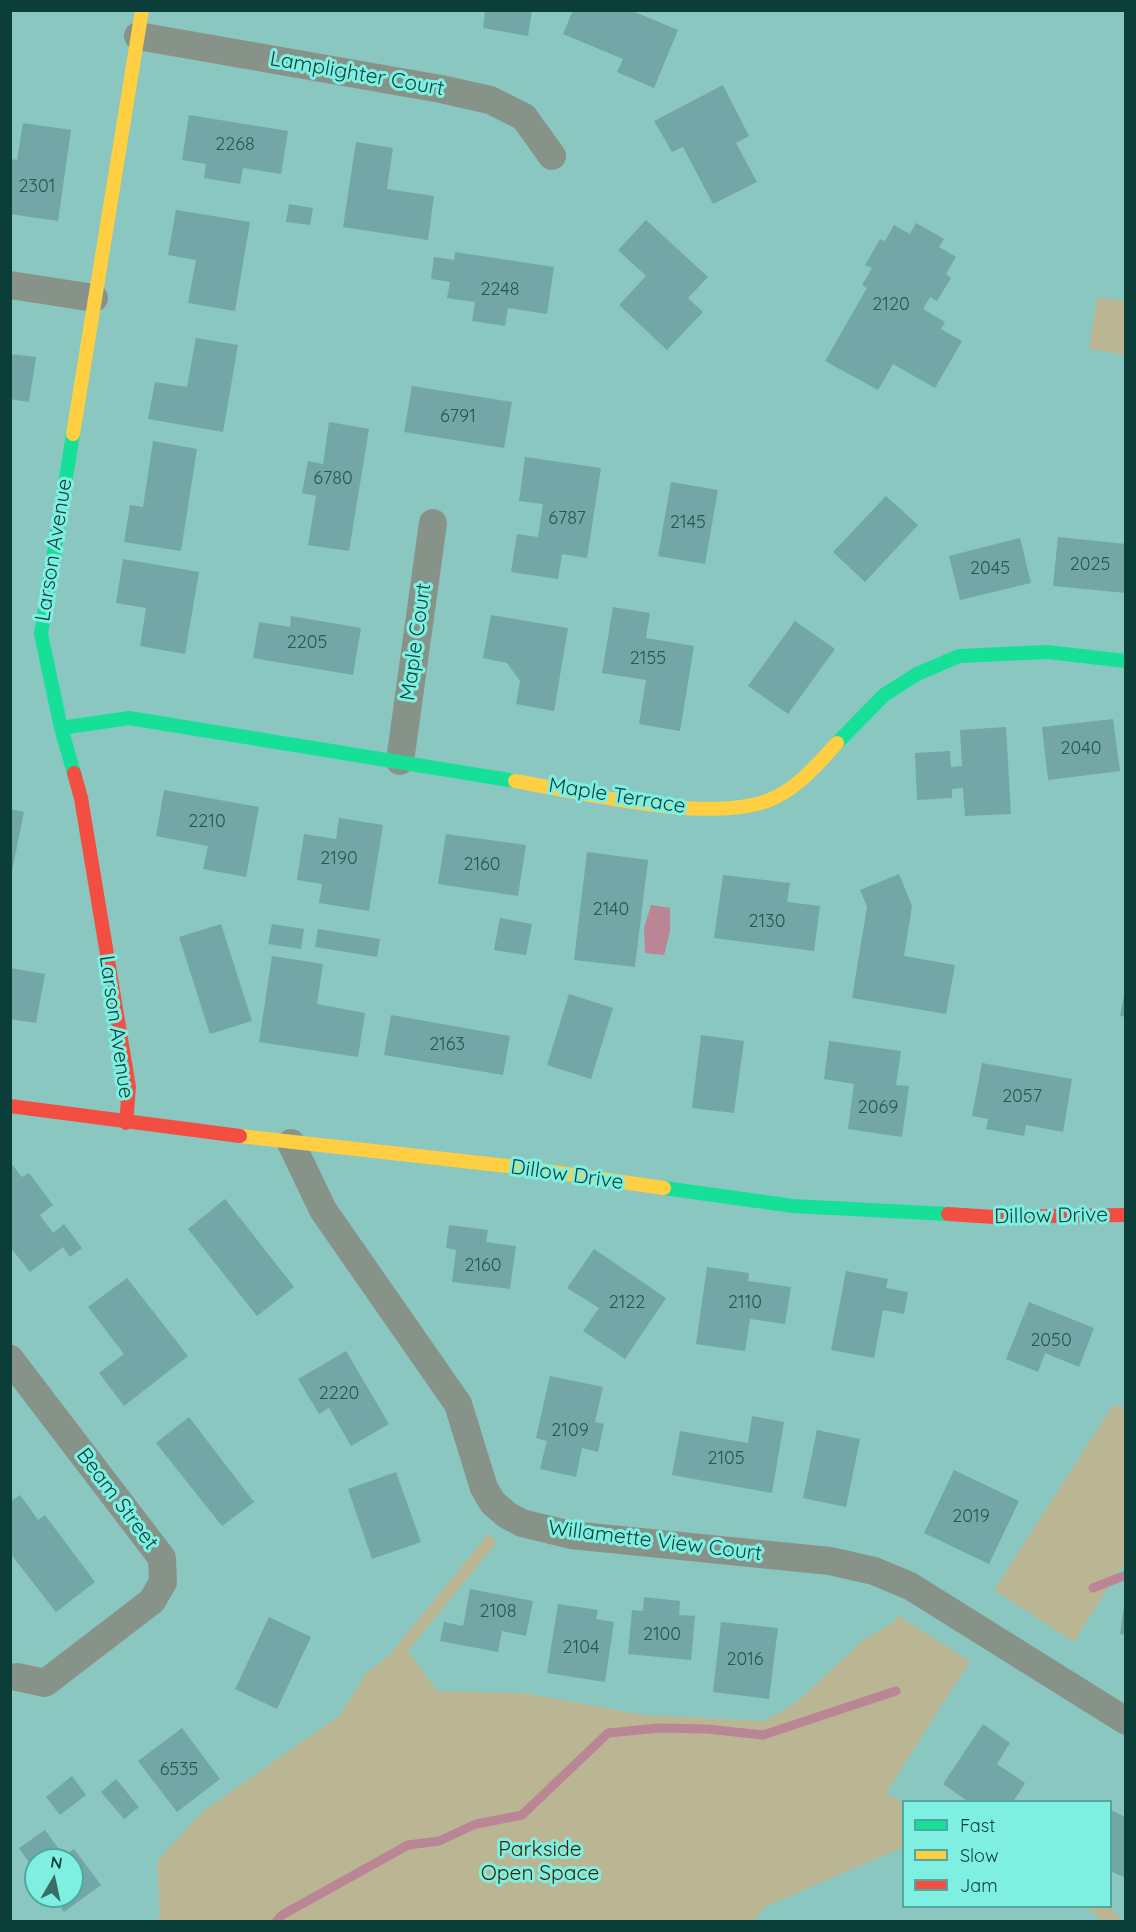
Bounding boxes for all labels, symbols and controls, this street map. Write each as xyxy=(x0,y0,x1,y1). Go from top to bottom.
street label: Lamplighter Court xyxy=(268,46,446,102)
house number: 2268 xyxy=(215,134,255,156)
house number: 2301 xyxy=(19,176,55,198)
house number: 2248 xyxy=(481,279,519,301)
house number: 2120 xyxy=(872,294,910,316)
house number: 6791 xyxy=(440,406,476,428)
house number: 6780 xyxy=(313,468,353,490)
street label: Larson Avenue xyxy=(30,477,78,623)
house number: 6787 xyxy=(548,508,586,530)
house number: 2145 xyxy=(670,512,706,534)
house number: 2025 xyxy=(1070,554,1110,576)
house number: 2045 xyxy=(970,558,1010,580)
street label: Maple Court xyxy=(395,582,437,702)
house number: 2205 xyxy=(287,632,327,654)
house number: 2155 xyxy=(630,648,666,670)
house number: 2040 xyxy=(1061,738,1101,760)
street label: Maple Terrace xyxy=(547,773,687,819)
house number: 2210 xyxy=(188,811,226,833)
house number: 2190 xyxy=(320,848,358,870)
house number: 2160 xyxy=(463,854,501,876)
house number: 2140 xyxy=(593,899,629,921)
house number: 2130 xyxy=(749,911,785,933)
street label: Larson Avenue xyxy=(93,954,139,1100)
house number: 2163 xyxy=(429,1034,465,1056)
house number: 2057 xyxy=(1002,1086,1042,1108)
house number: 2069 xyxy=(858,1097,898,1119)
street label: Dillow Drive xyxy=(509,1155,625,1195)
street label: Dillow Drive xyxy=(994,1202,1108,1230)
house number: 2160 xyxy=(464,1255,502,1277)
house number: 2122 xyxy=(609,1292,645,1314)
house number: 2110 xyxy=(728,1292,762,1314)
house number: 2050 xyxy=(1030,1330,1072,1352)
house number: 2220 xyxy=(319,1383,359,1405)
house number: 2109 xyxy=(551,1420,589,1442)
street label: Beam Street xyxy=(71,1443,163,1555)
house number: 2105 xyxy=(707,1448,745,1470)
house number: 2019 xyxy=(952,1506,990,1528)
street label: Willamette View Court xyxy=(547,1515,763,1567)
house number: 2108 xyxy=(479,1601,517,1623)
house number: 2100 xyxy=(643,1624,681,1646)
house number: 2104 xyxy=(563,1637,599,1659)
house number: 2016 xyxy=(726,1649,764,1671)
house number: 6535 xyxy=(160,1759,198,1781)
legend xyxy=(902,1800,1112,1908)
text: Fast xyxy=(960,1814,995,1837)
park label: Parkside Open Space xyxy=(481,1837,599,1887)
text: Slow xyxy=(960,1844,998,1867)
north arrow xyxy=(24,1848,84,1908)
text: N xyxy=(49,1851,64,1873)
text: Jam xyxy=(960,1874,998,1897)

